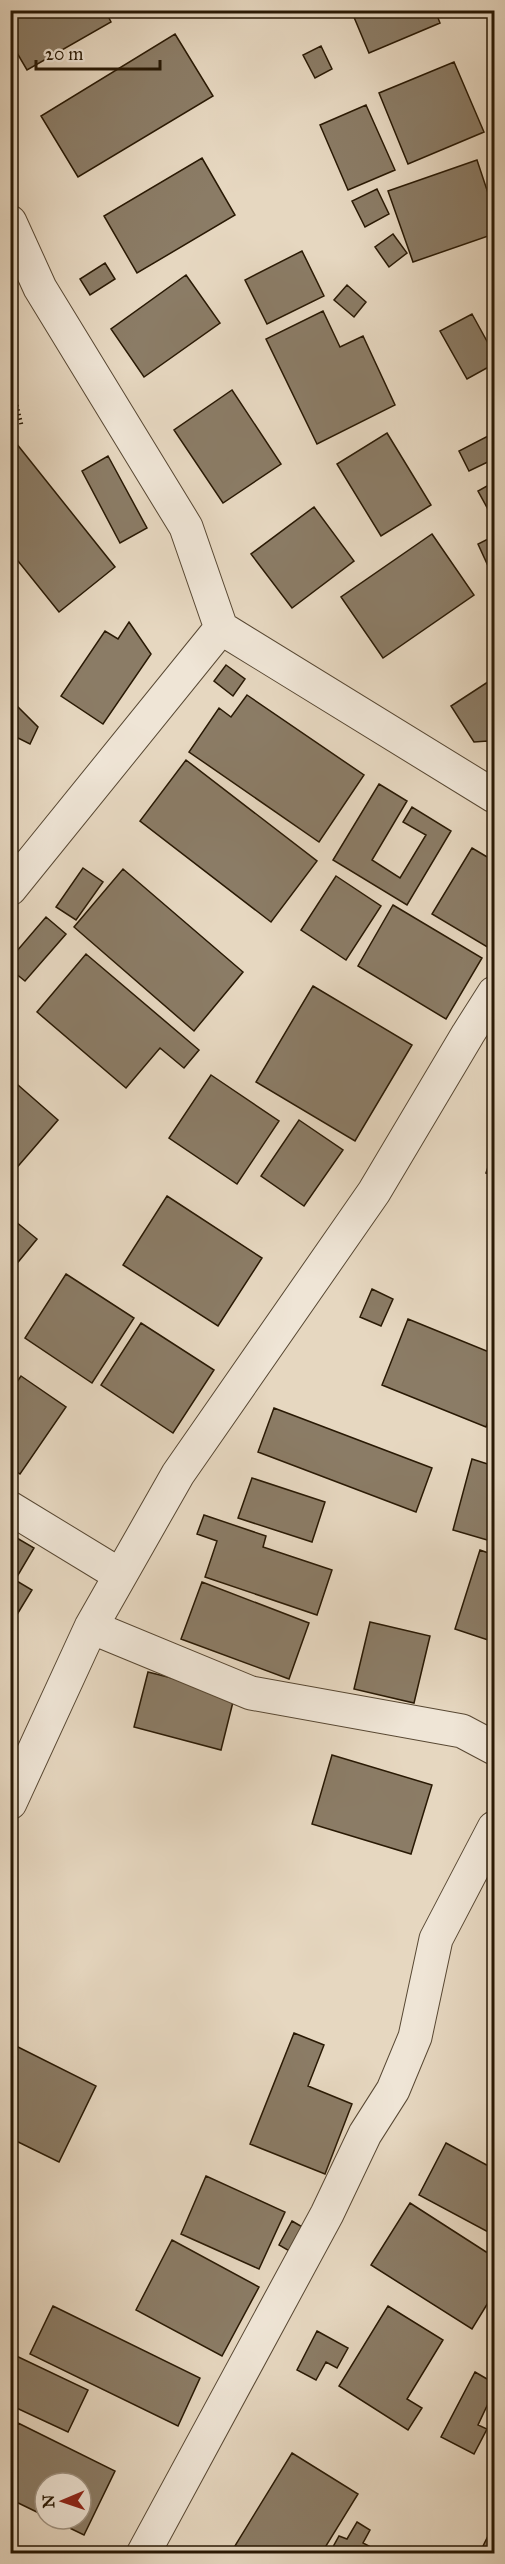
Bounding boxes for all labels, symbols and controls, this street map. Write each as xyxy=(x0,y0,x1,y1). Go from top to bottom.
scale bar xyxy=(36,33,160,71)
text: 20 m xyxy=(45,43,83,65)
north arrow xyxy=(33,2471,93,2531)
text: N xyxy=(39,2494,58,2509)

